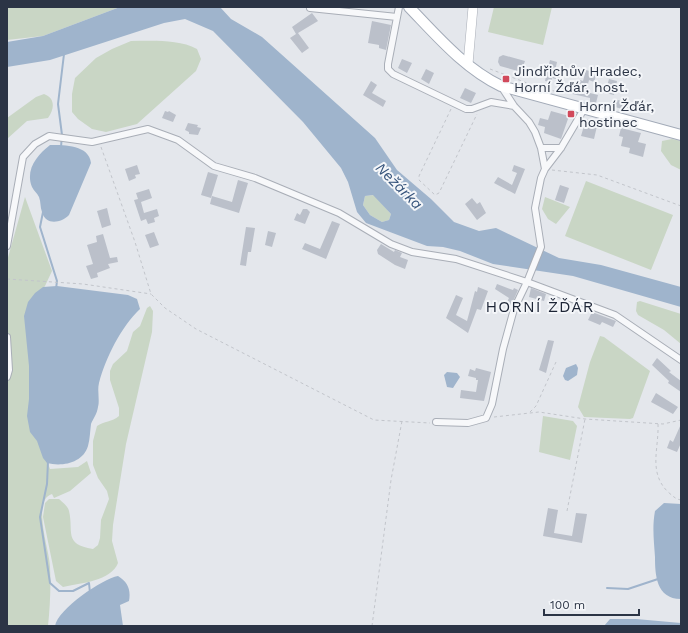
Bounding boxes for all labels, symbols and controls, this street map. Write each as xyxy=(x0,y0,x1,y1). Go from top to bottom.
place label: Jindřichův Hradec, Horní Žďár, host. xyxy=(514,63,641,95)
marker: Jindřichův Hradec, Horní Žďár, host. xyxy=(501,74,511,84)
place label: Horní Žďár, hostinec xyxy=(579,98,654,130)
marker: Horní Žďár, hostinec xyxy=(566,109,576,119)
water label: Nežárka xyxy=(372,159,426,213)
district label: HORNÍ ŽĎÁR xyxy=(486,297,594,316)
scale bar xyxy=(544,591,639,617)
text: 100 m xyxy=(550,598,585,612)

